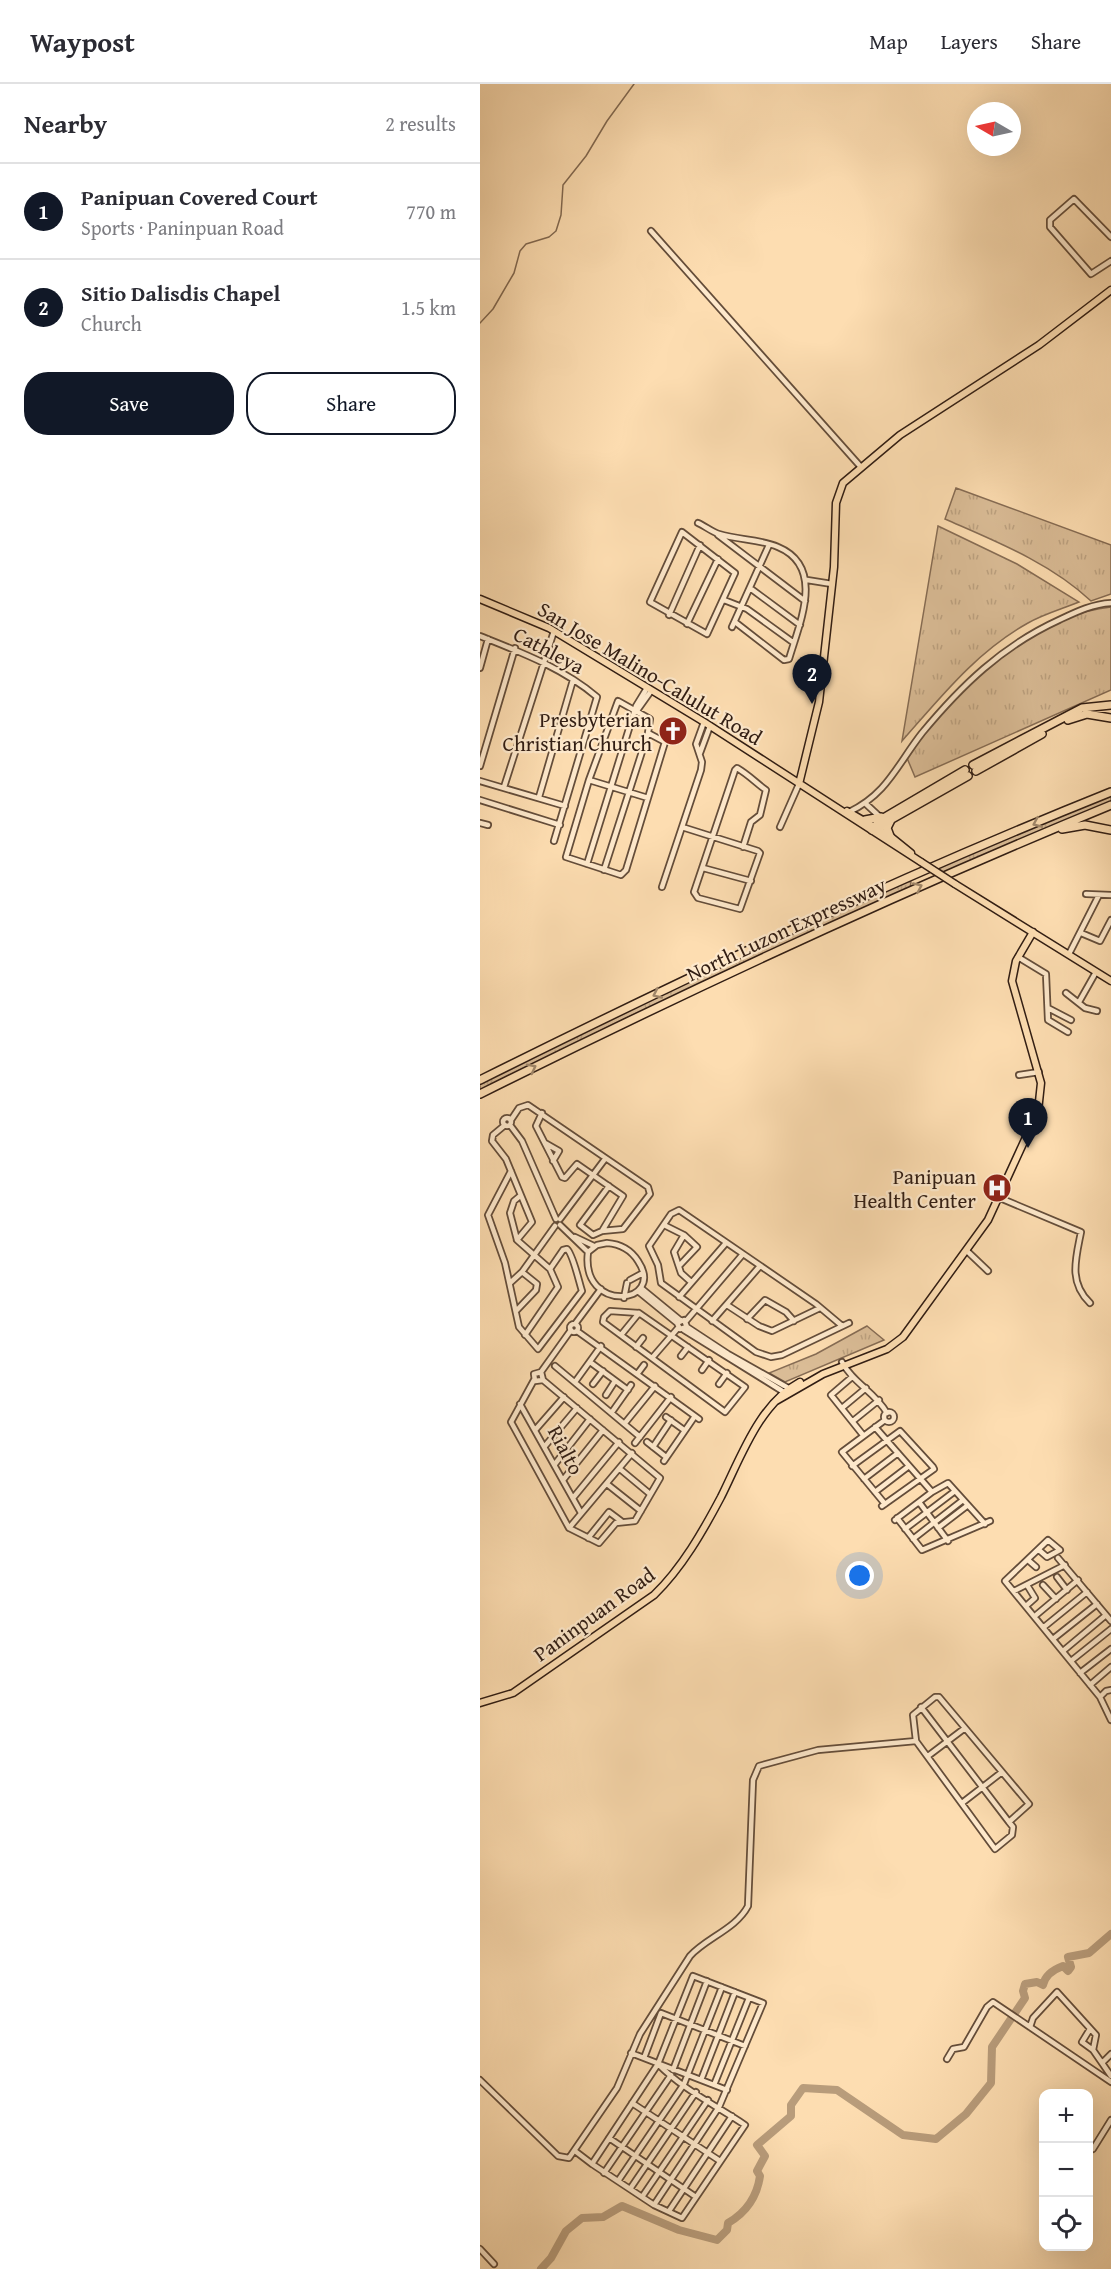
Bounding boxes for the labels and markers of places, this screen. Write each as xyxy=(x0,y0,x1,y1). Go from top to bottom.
pin: 2 xyxy=(792,654,832,704)
place label: Presbyterian Christian Church xyxy=(503,704,652,759)
church icon: Presbyterian Christian Church xyxy=(657,715,689,747)
pin: 1 xyxy=(1008,1098,1048,1148)
place label: Panipuan Health Center xyxy=(854,1161,976,1216)
hospital icon: Panipuan Health Center xyxy=(981,1172,1013,1204)

